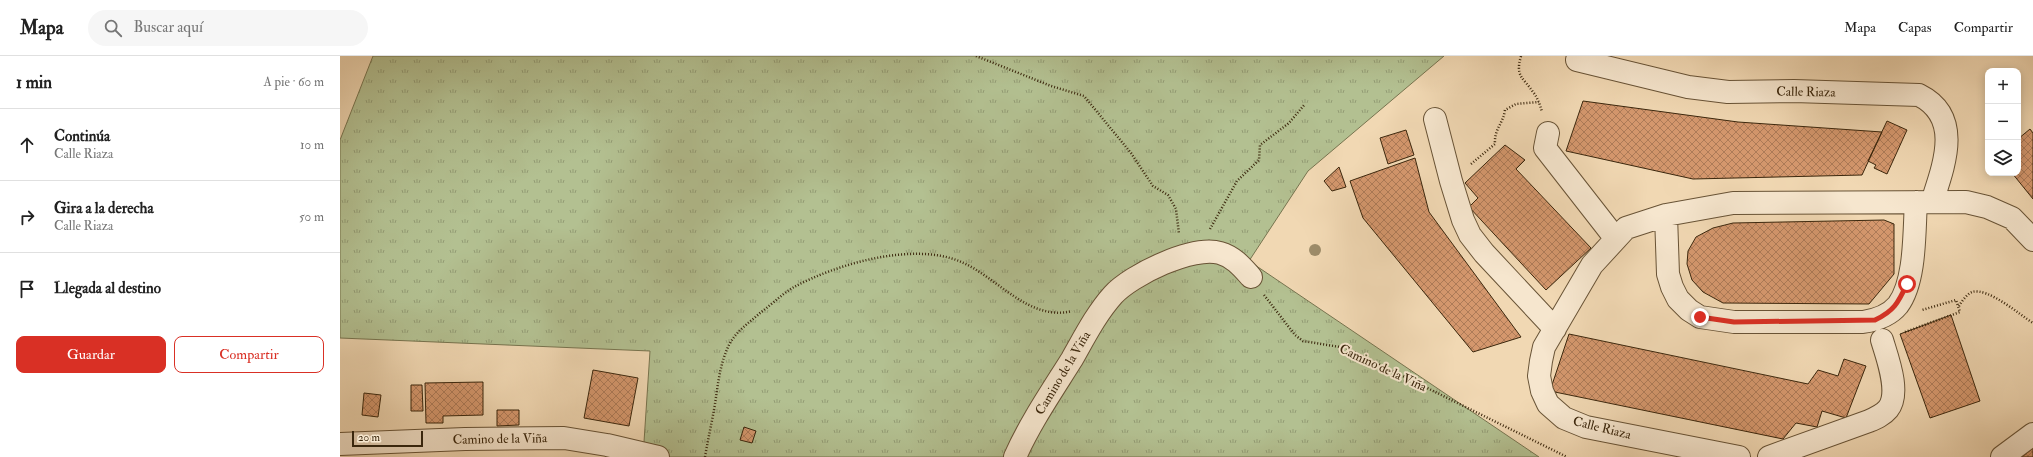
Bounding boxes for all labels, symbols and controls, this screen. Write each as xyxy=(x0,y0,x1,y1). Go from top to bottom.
search box xyxy=(88,10,368,46)
text: Mapa xyxy=(20,16,64,40)
icon: search xyxy=(102,17,124,39)
text: Buscar aquí xyxy=(134,18,203,37)
text: Mapa xyxy=(1844,19,1876,36)
text: Capas xyxy=(1898,19,1932,36)
text: Compartir xyxy=(1954,19,2013,36)
map controls xyxy=(1985,68,2021,176)
button: + xyxy=(1985,68,2021,104)
text: 1 min xyxy=(16,72,52,93)
text: A pie · 60 m xyxy=(264,74,324,90)
street label: Calle Riaza xyxy=(1776,83,1836,101)
button: − xyxy=(1985,104,2021,140)
text: Continúa xyxy=(54,127,110,146)
icon: ahead xyxy=(16,134,38,156)
text: 10 m xyxy=(300,137,324,153)
button: layers xyxy=(1985,140,2021,176)
text: Calle Riaza xyxy=(54,146,113,162)
text: Gira a la derecha xyxy=(54,199,154,218)
icon: right xyxy=(16,206,38,228)
text: 50 m xyxy=(299,209,324,225)
text: Calle Riaza xyxy=(54,218,113,234)
route start xyxy=(1898,275,1916,293)
icon: arrive xyxy=(16,278,38,300)
text: Llegada al destino xyxy=(54,279,161,298)
route end xyxy=(1691,308,1709,326)
street label: Camino de la Viña xyxy=(1032,328,1095,418)
button: Guardar xyxy=(16,336,166,373)
button: Compartir xyxy=(174,336,324,373)
street label: Camino de la Viña xyxy=(1337,341,1430,396)
street label: Calle Riaza xyxy=(1571,413,1633,443)
scale bar xyxy=(352,429,423,448)
street label: Camino de la Viña xyxy=(453,430,548,448)
text: 20 m xyxy=(358,431,380,444)

